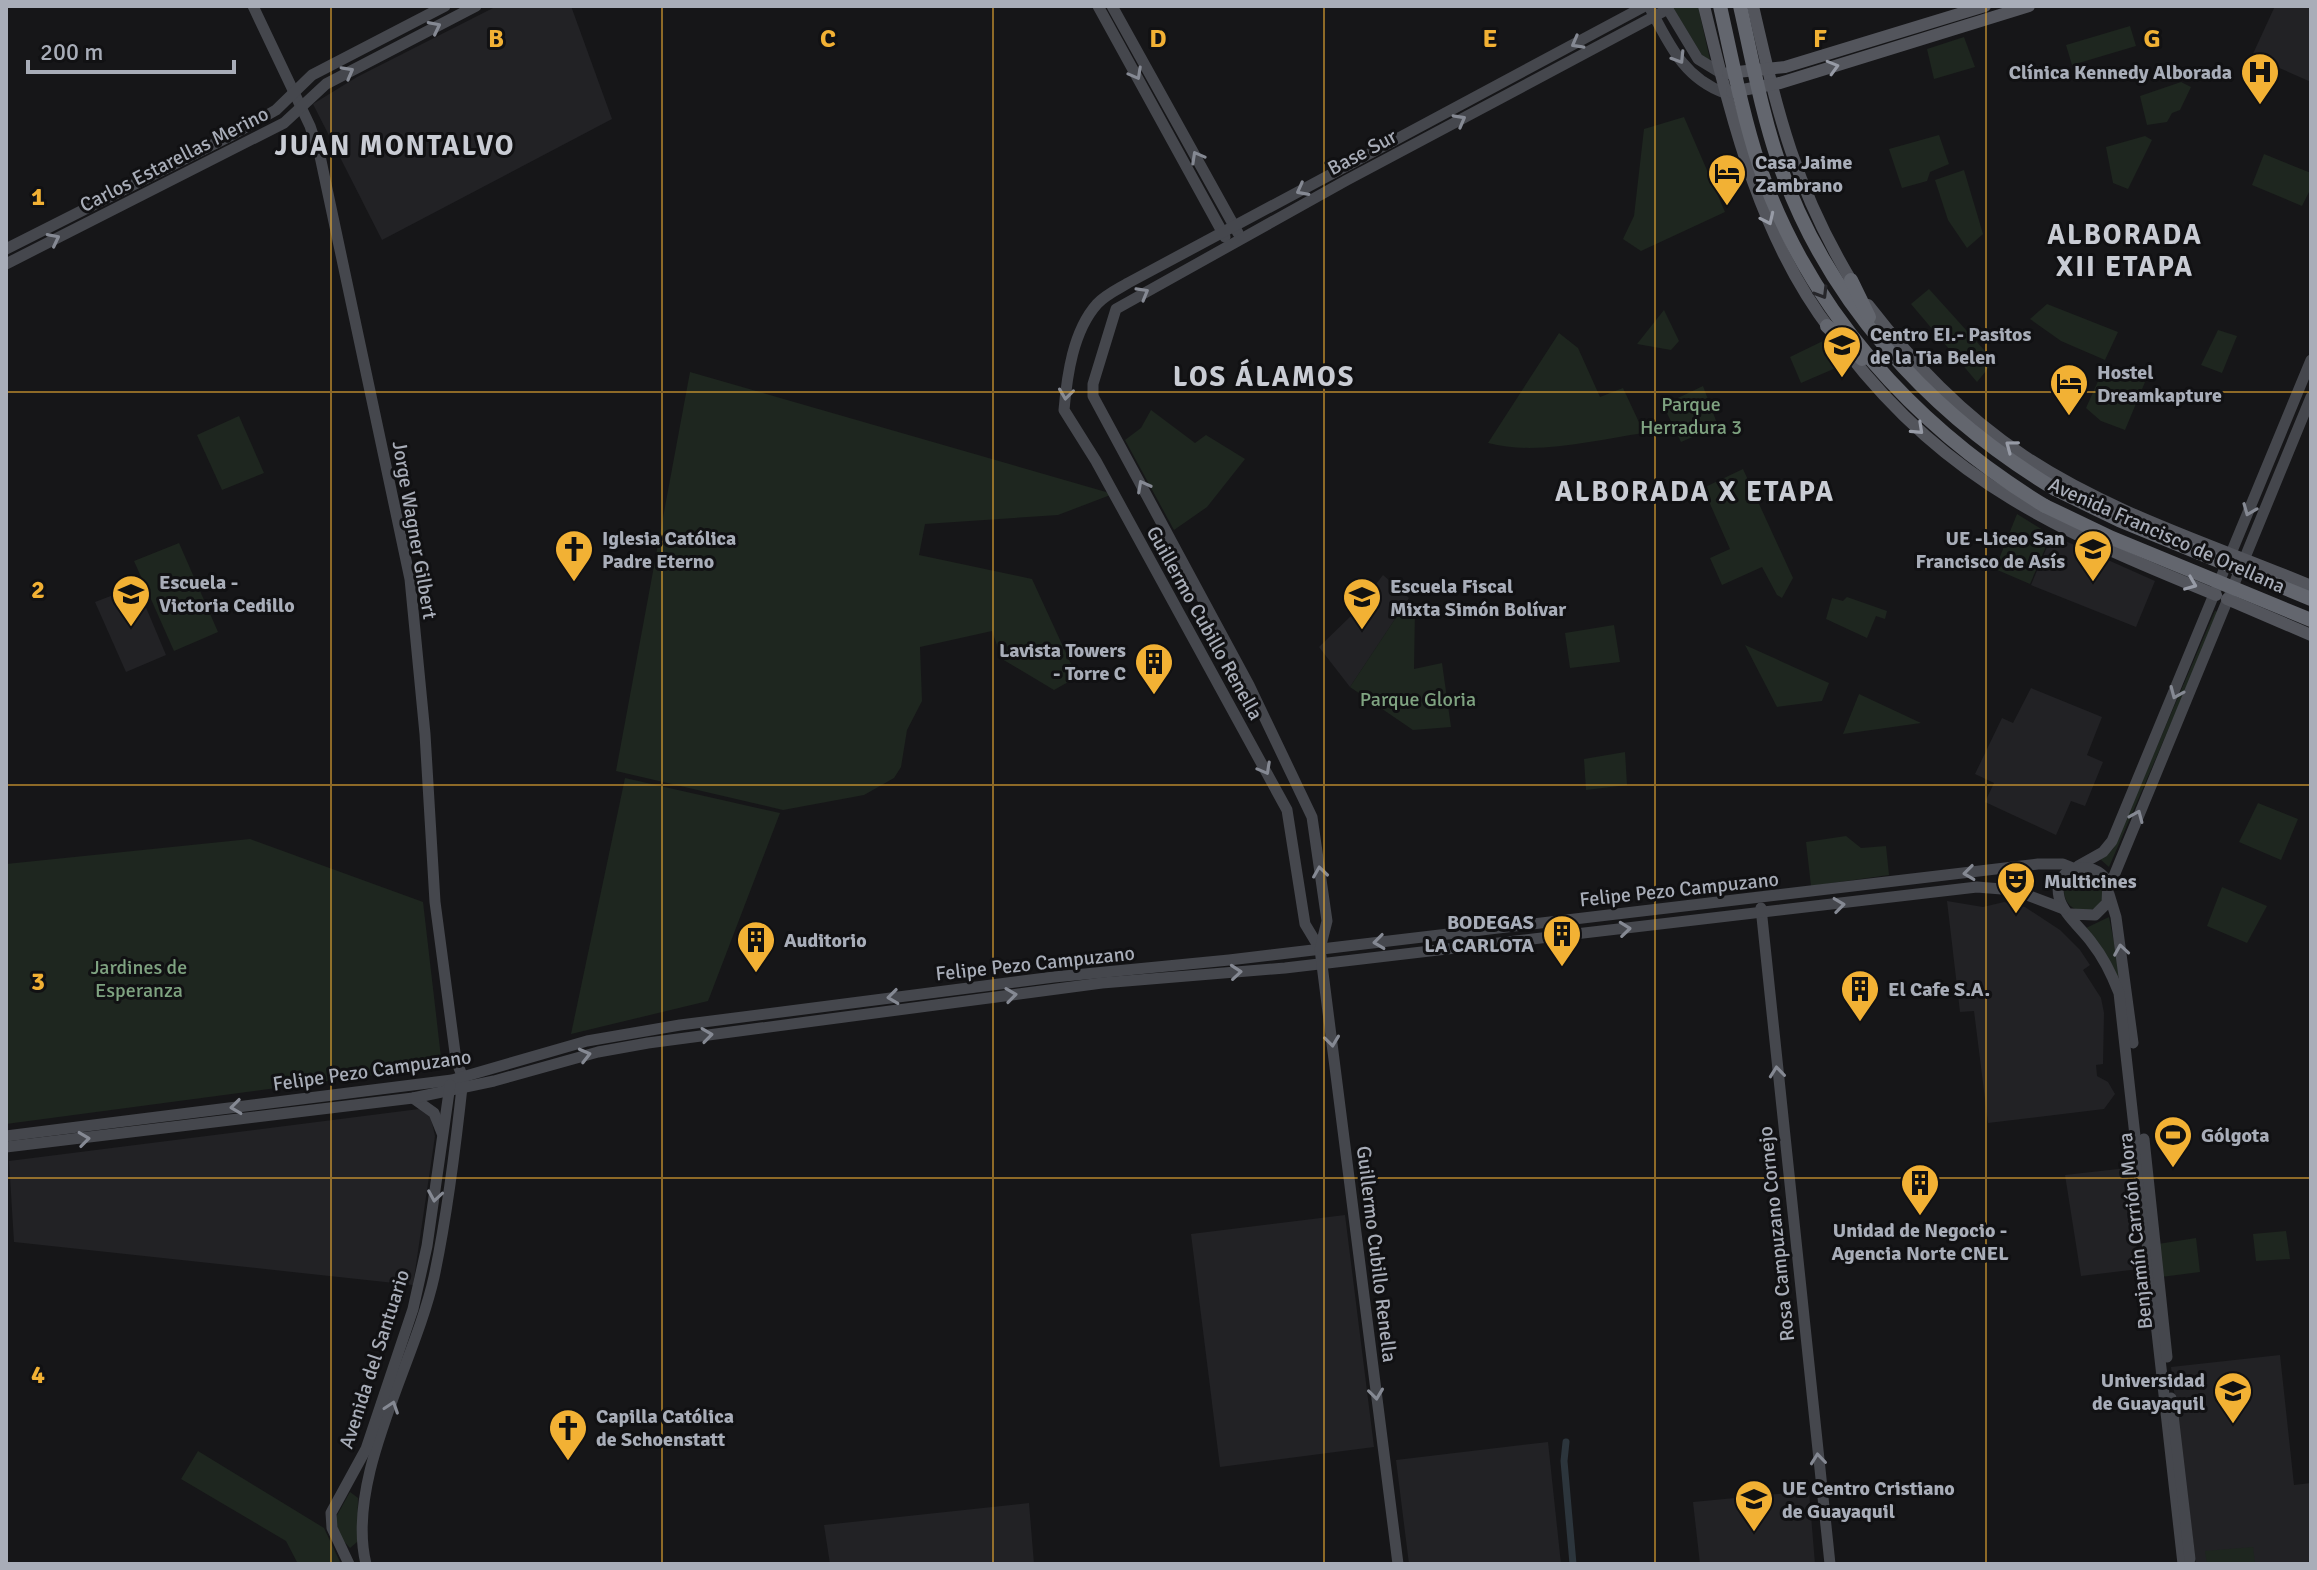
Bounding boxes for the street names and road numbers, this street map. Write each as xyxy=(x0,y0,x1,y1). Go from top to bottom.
street label: Carlos Estarellas Merino xyxy=(76,101,273,218)
street label: Base Sur xyxy=(1323,124,1402,181)
street label: Jorge Wagner Gilbert xyxy=(387,439,442,621)
street label: Avenida Francisco de Orellana xyxy=(2045,472,2289,599)
street label: Guillermo Cubillo Renella xyxy=(1141,522,1268,725)
street label: Felipe Pezo Campuzano xyxy=(1578,867,1780,912)
street label: Felipe Pezo Campuzano xyxy=(934,941,1136,986)
street label: Felipe Pezo Campuzano xyxy=(271,1044,473,1097)
street label: Rosa Campuzano Cornejo xyxy=(1753,1125,1800,1343)
street label: Benjamín Carrión Mora xyxy=(2113,1131,2158,1331)
street label: Guillermo Cubillo Renella xyxy=(1351,1144,1402,1364)
street label: Avenida del Santuario xyxy=(334,1266,415,1452)

